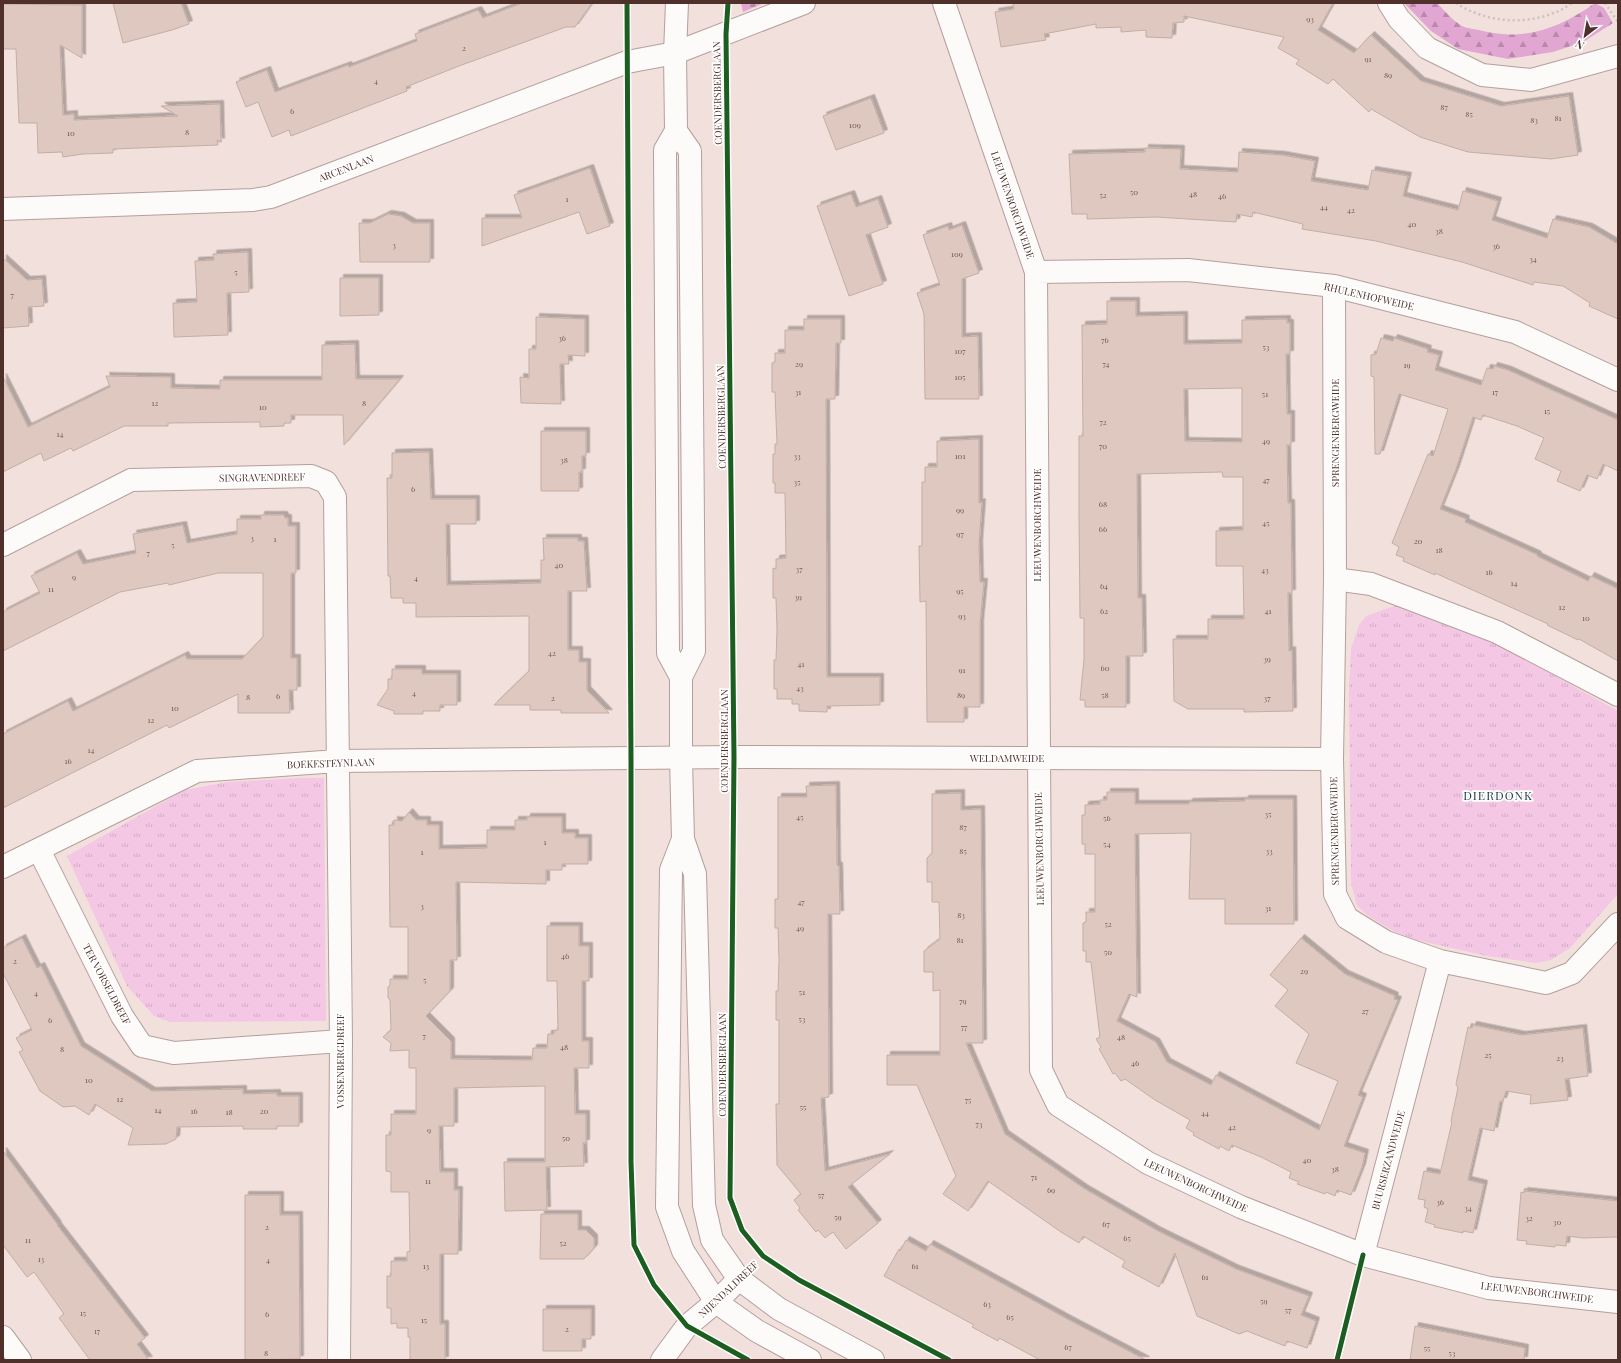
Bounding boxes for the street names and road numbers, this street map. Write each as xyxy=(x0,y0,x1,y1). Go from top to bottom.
street label: COENDERSBERGLAAN xyxy=(709,41,725,145)
street label: LEEUWENBORCHWEIDE xyxy=(988,149,1038,261)
street label: ARCENLAAN xyxy=(316,151,376,185)
street label: RHULENHOFWEIDE xyxy=(1323,279,1415,313)
street label: COENDERSBERGLAAN xyxy=(713,365,729,469)
street label: SPRENGENBERGWEIDE xyxy=(1328,379,1342,487)
street label: LEEUWENBORCHWEIDE xyxy=(1030,468,1044,582)
street label: SINGRAVENDREEF xyxy=(219,469,305,485)
street label: COENDERSBERGLAAN xyxy=(717,689,731,793)
street label: WELDAMWEIDE xyxy=(969,751,1044,765)
street label: BOEKESTEYNLAAN xyxy=(287,754,375,772)
street label: SPRENGENBERGWEIDE xyxy=(1326,777,1342,885)
street label: LEEUWENBORCHWEIDE xyxy=(1031,792,1047,906)
street label: TER VORSELDREEF xyxy=(80,941,134,1027)
street label: VOSSENBERGDREEF xyxy=(333,1013,347,1109)
street label: COENDERSBERGLAAN xyxy=(715,1013,729,1117)
street label: BUURSERZANDWEIDE xyxy=(1368,1109,1408,1211)
street label: LEEUWENBORCHWEIDE xyxy=(1142,1155,1250,1215)
street label: NIJENDALDREEF xyxy=(695,1257,761,1320)
street label: LEEUWENBORCHWEIDE xyxy=(1480,1278,1594,1306)

